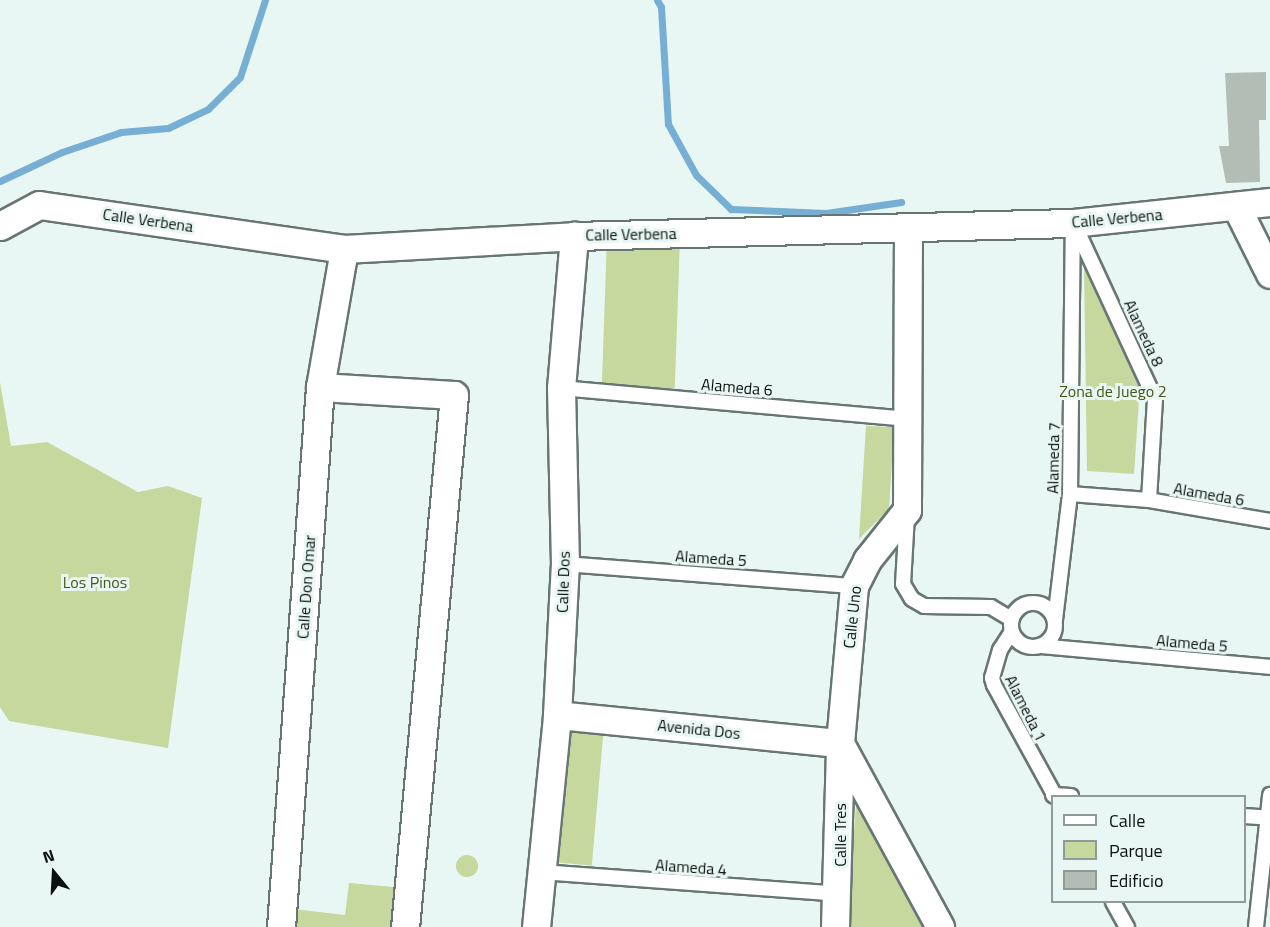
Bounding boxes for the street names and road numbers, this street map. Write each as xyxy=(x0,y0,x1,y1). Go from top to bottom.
street label: Calle Verbena xyxy=(101,204,195,236)
street label: Calle Verbena xyxy=(1071,204,1163,232)
street label: Calle Verbena xyxy=(585,224,677,244)
street label: Alameda 8 xyxy=(1120,296,1168,370)
street label: Alameda 6 xyxy=(700,374,774,400)
street label: Alameda 7 xyxy=(1043,422,1063,494)
street label: Alameda 6 xyxy=(1172,478,1246,510)
street label: Calle Don Omar xyxy=(293,534,319,640)
street label: Alameda 5 xyxy=(675,546,747,570)
street label: Calle Dos xyxy=(552,551,574,613)
street label: Calle Uno xyxy=(839,585,865,649)
street label: Alameda 5 xyxy=(1155,630,1229,656)
street label: Alameda 1 xyxy=(1001,672,1051,744)
street label: Avenida Dos xyxy=(657,715,741,743)
street label: Calle Tres xyxy=(830,803,850,867)
street label: Alameda 4 xyxy=(655,855,727,879)

